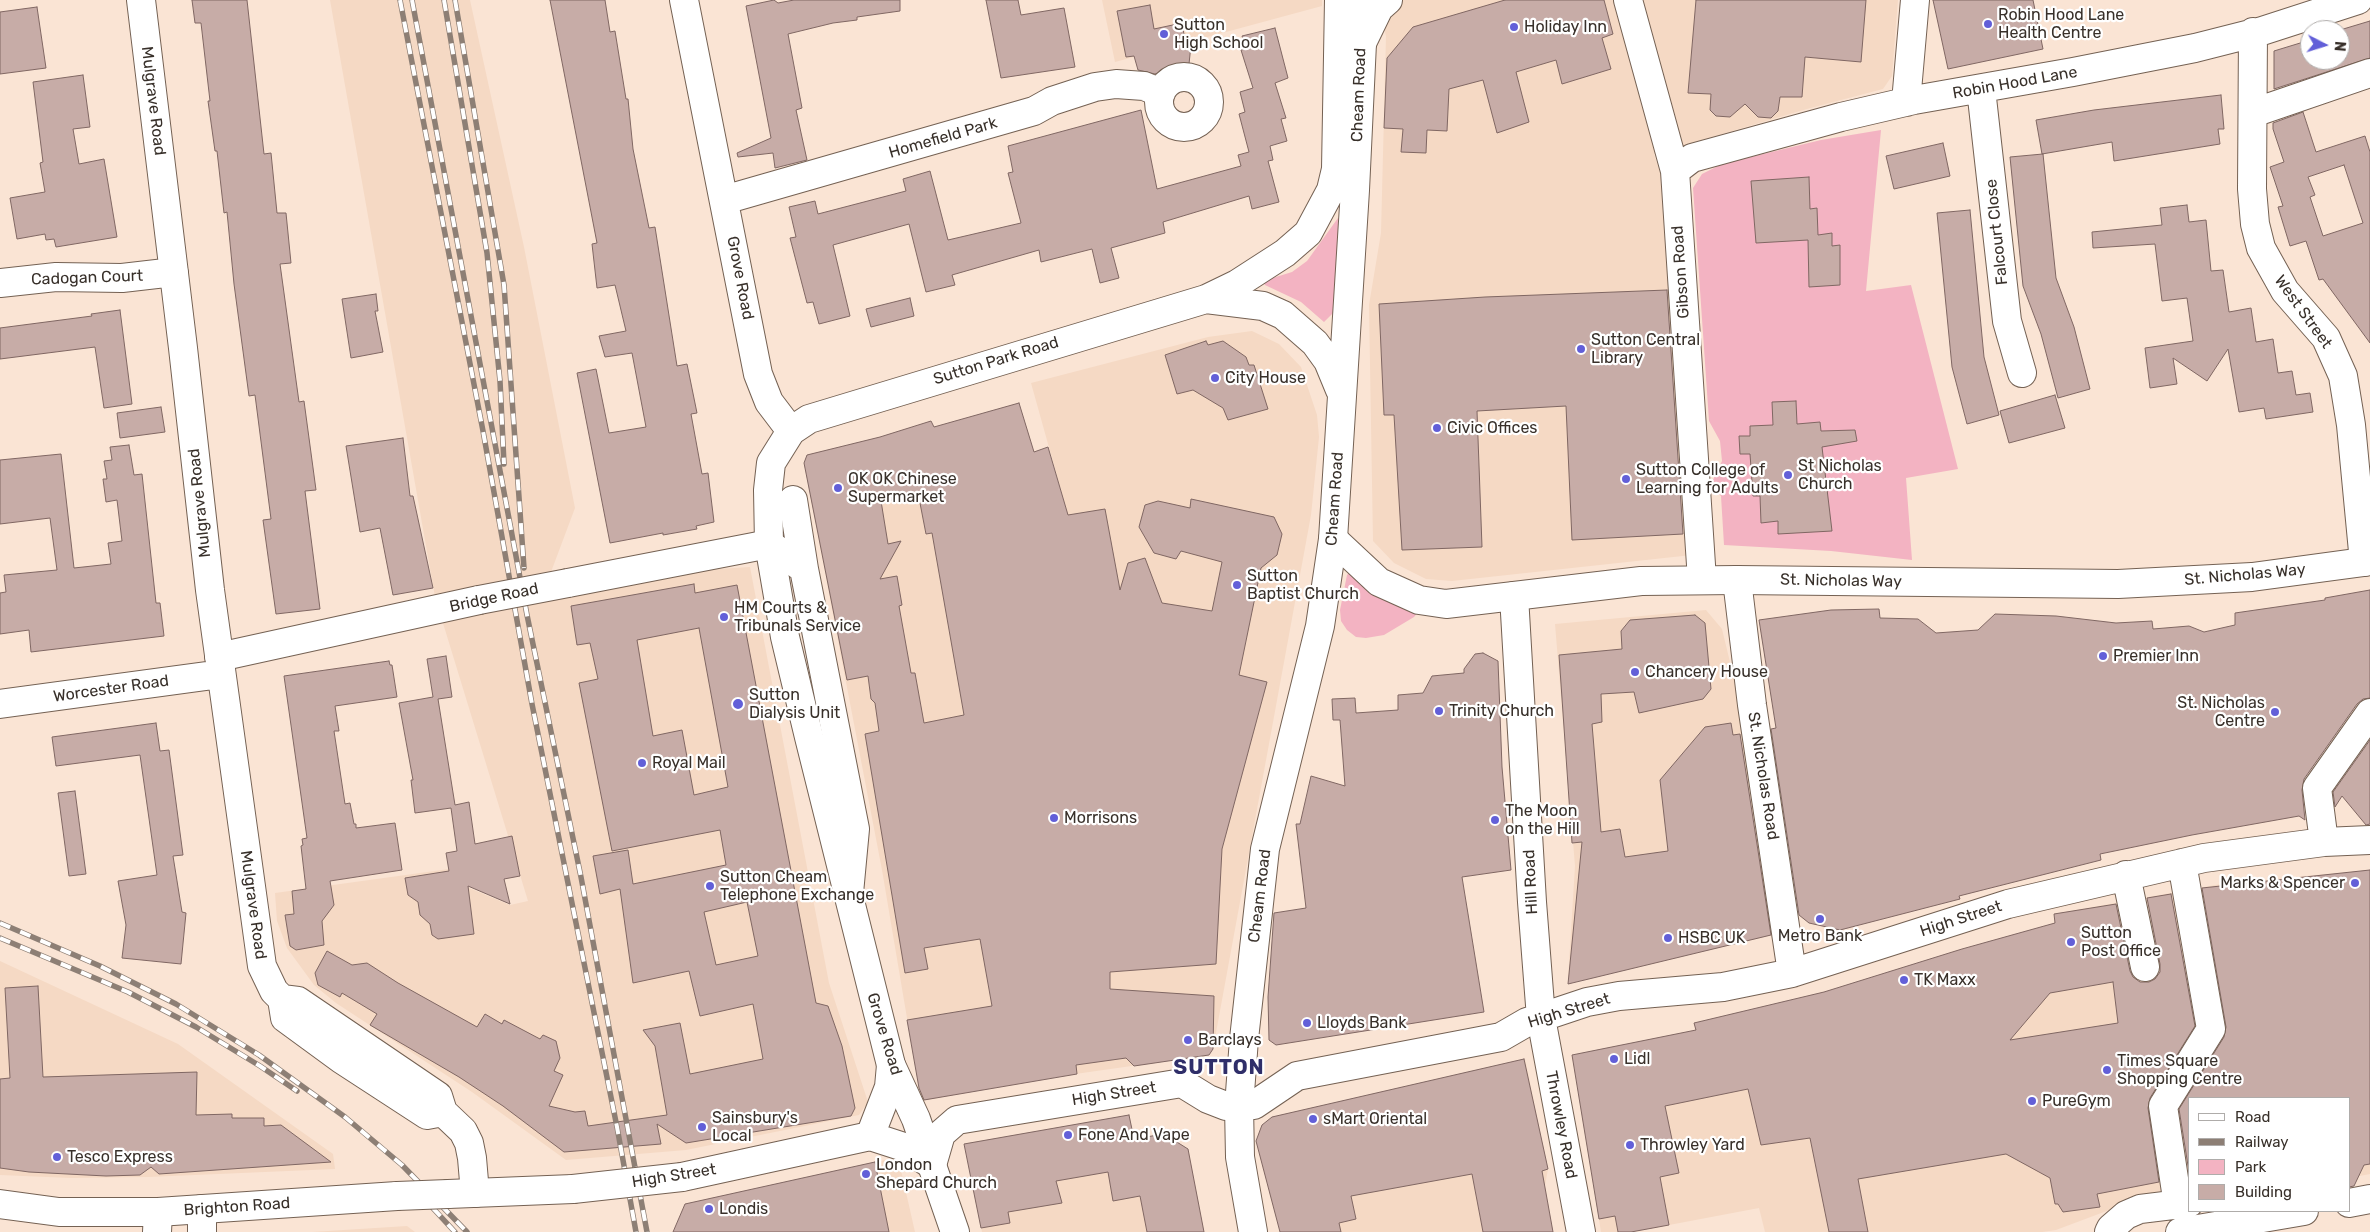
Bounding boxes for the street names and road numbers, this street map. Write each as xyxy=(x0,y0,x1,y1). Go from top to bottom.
street label: Mulgrave Road xyxy=(137,45,169,157)
street label: Cheam Road xyxy=(1348,48,1370,142)
street label: Robin Hood Lane xyxy=(1951,63,2079,103)
street label: Homefield Park xyxy=(886,113,1000,163)
street label: Falcourt Close xyxy=(1982,178,2012,286)
street label: Gibson Road xyxy=(1668,225,1694,319)
street label: Grove Road xyxy=(722,234,758,322)
street label: Cadogan Court xyxy=(31,266,143,290)
street label: West Street xyxy=(2270,272,2336,352)
street label: Sutton Park Road xyxy=(931,333,1061,389)
street label: Mulgrave Road xyxy=(185,447,215,559)
street label: Cheam Road xyxy=(1322,451,1348,547)
street label: St. Nicholas Way xyxy=(2184,560,2306,590)
street label: St. Nicholas Way xyxy=(1780,570,1902,592)
street label: Bridge Road xyxy=(448,579,540,617)
street label: Worcester Road xyxy=(52,671,170,707)
street label: St. Nicholas Road xyxy=(1743,710,1783,842)
street label: Cheam Road xyxy=(1245,848,1275,944)
street label: Mulgrave Road xyxy=(236,849,270,961)
street label: Hill Road xyxy=(1520,849,1542,915)
street label: High Street xyxy=(1918,897,2004,941)
street label: High Street xyxy=(1526,989,1612,1033)
street label: Grove Road xyxy=(862,991,906,1077)
street label: Throwley Road xyxy=(1541,1069,1581,1181)
street label: High Street xyxy=(1071,1078,1157,1110)
street label: High Street xyxy=(631,1160,717,1192)
street label: Brighton Road xyxy=(183,1194,291,1220)

